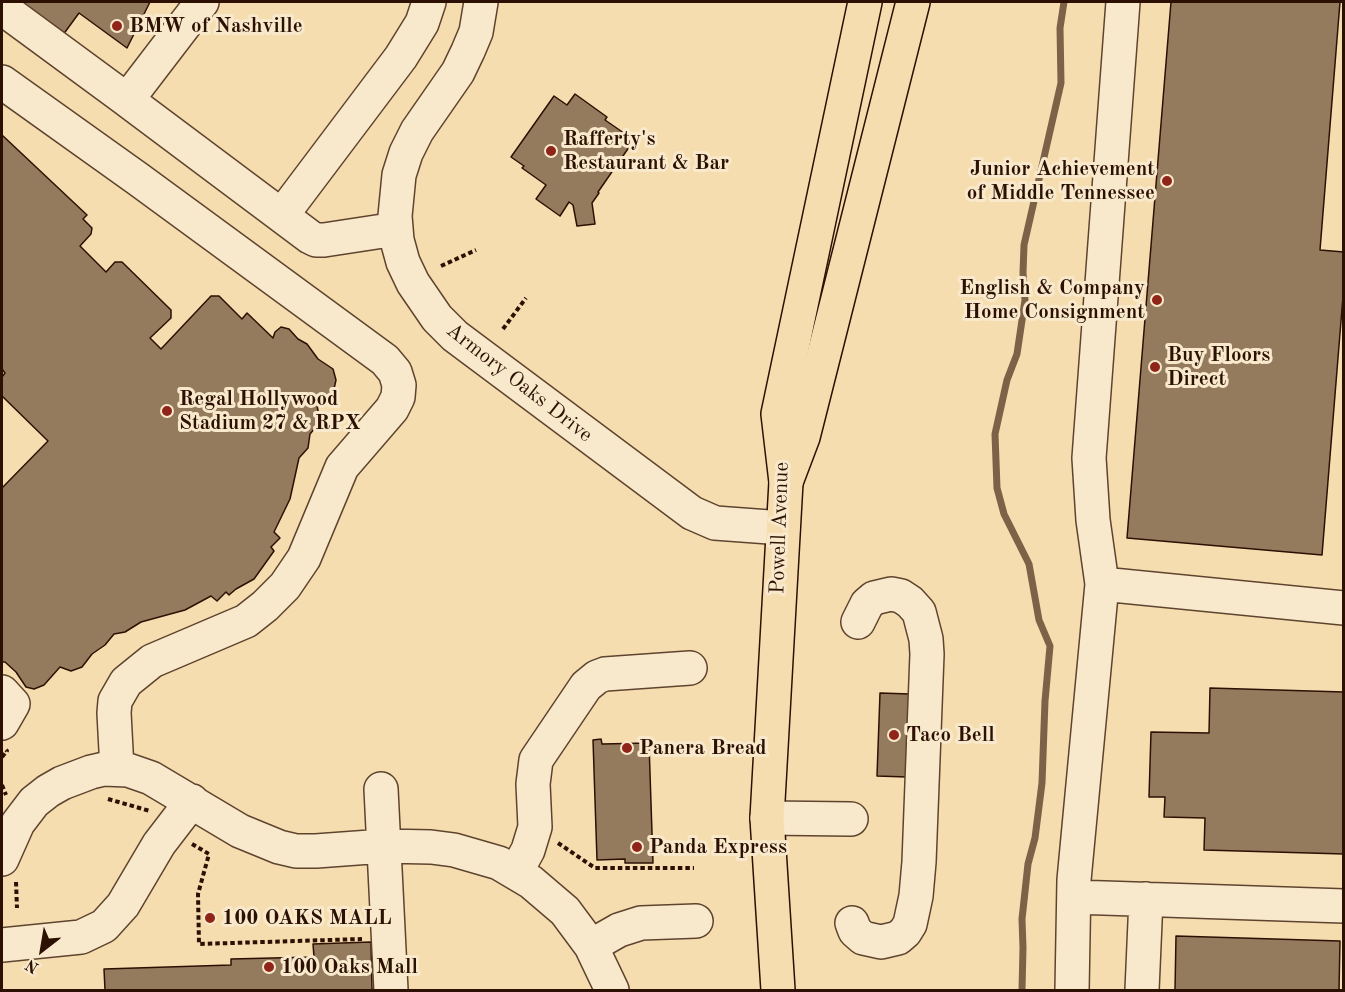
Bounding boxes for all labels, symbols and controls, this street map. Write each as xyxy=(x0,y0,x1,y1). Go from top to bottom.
place label: BMW of Nashville xyxy=(129,13,303,39)
marker: BMW of Nashville xyxy=(110,19,124,33)
place label: Rafferty's Restaurant & Bar xyxy=(563,126,729,176)
marker: Rafferty's Restaurant & Bar xyxy=(544,144,558,158)
place label: Junior Achievement of Middle Tennessee xyxy=(967,156,1155,206)
marker: Junior Achievement of Middle Tennessee xyxy=(1160,174,1174,188)
place label: English & Company Home Consignment xyxy=(959,275,1145,325)
marker: English & Company Home Consignment xyxy=(1150,293,1164,307)
street label: Armory Oaks Drive xyxy=(441,318,597,448)
place label: Buy Floors Direct xyxy=(1167,342,1270,392)
marker: Buy Floors Direct xyxy=(1148,360,1162,374)
place label: Regal Hollywood Stadium 27 & RPX xyxy=(179,386,361,436)
marker: Regal Hollywood Stadium 27 & RPX xyxy=(160,404,174,418)
street label: Powell Avenue xyxy=(765,462,795,594)
place label: Taco Bell xyxy=(906,722,995,748)
marker: Taco Bell xyxy=(887,728,901,742)
place label: Panera Bread xyxy=(639,735,767,761)
marker: Panera Bread xyxy=(620,741,634,755)
place label: Panda Express xyxy=(649,834,787,860)
marker: Panda Express xyxy=(630,840,644,854)
place label: 100 OAKS MALL xyxy=(222,905,392,931)
marker: 100 OAKS MALL xyxy=(203,911,217,925)
north arrow xyxy=(12,920,72,980)
place label: 100 Oaks Mall xyxy=(281,954,418,980)
text: N xyxy=(23,955,42,975)
marker: 100 Oaks Mall xyxy=(262,960,276,974)

